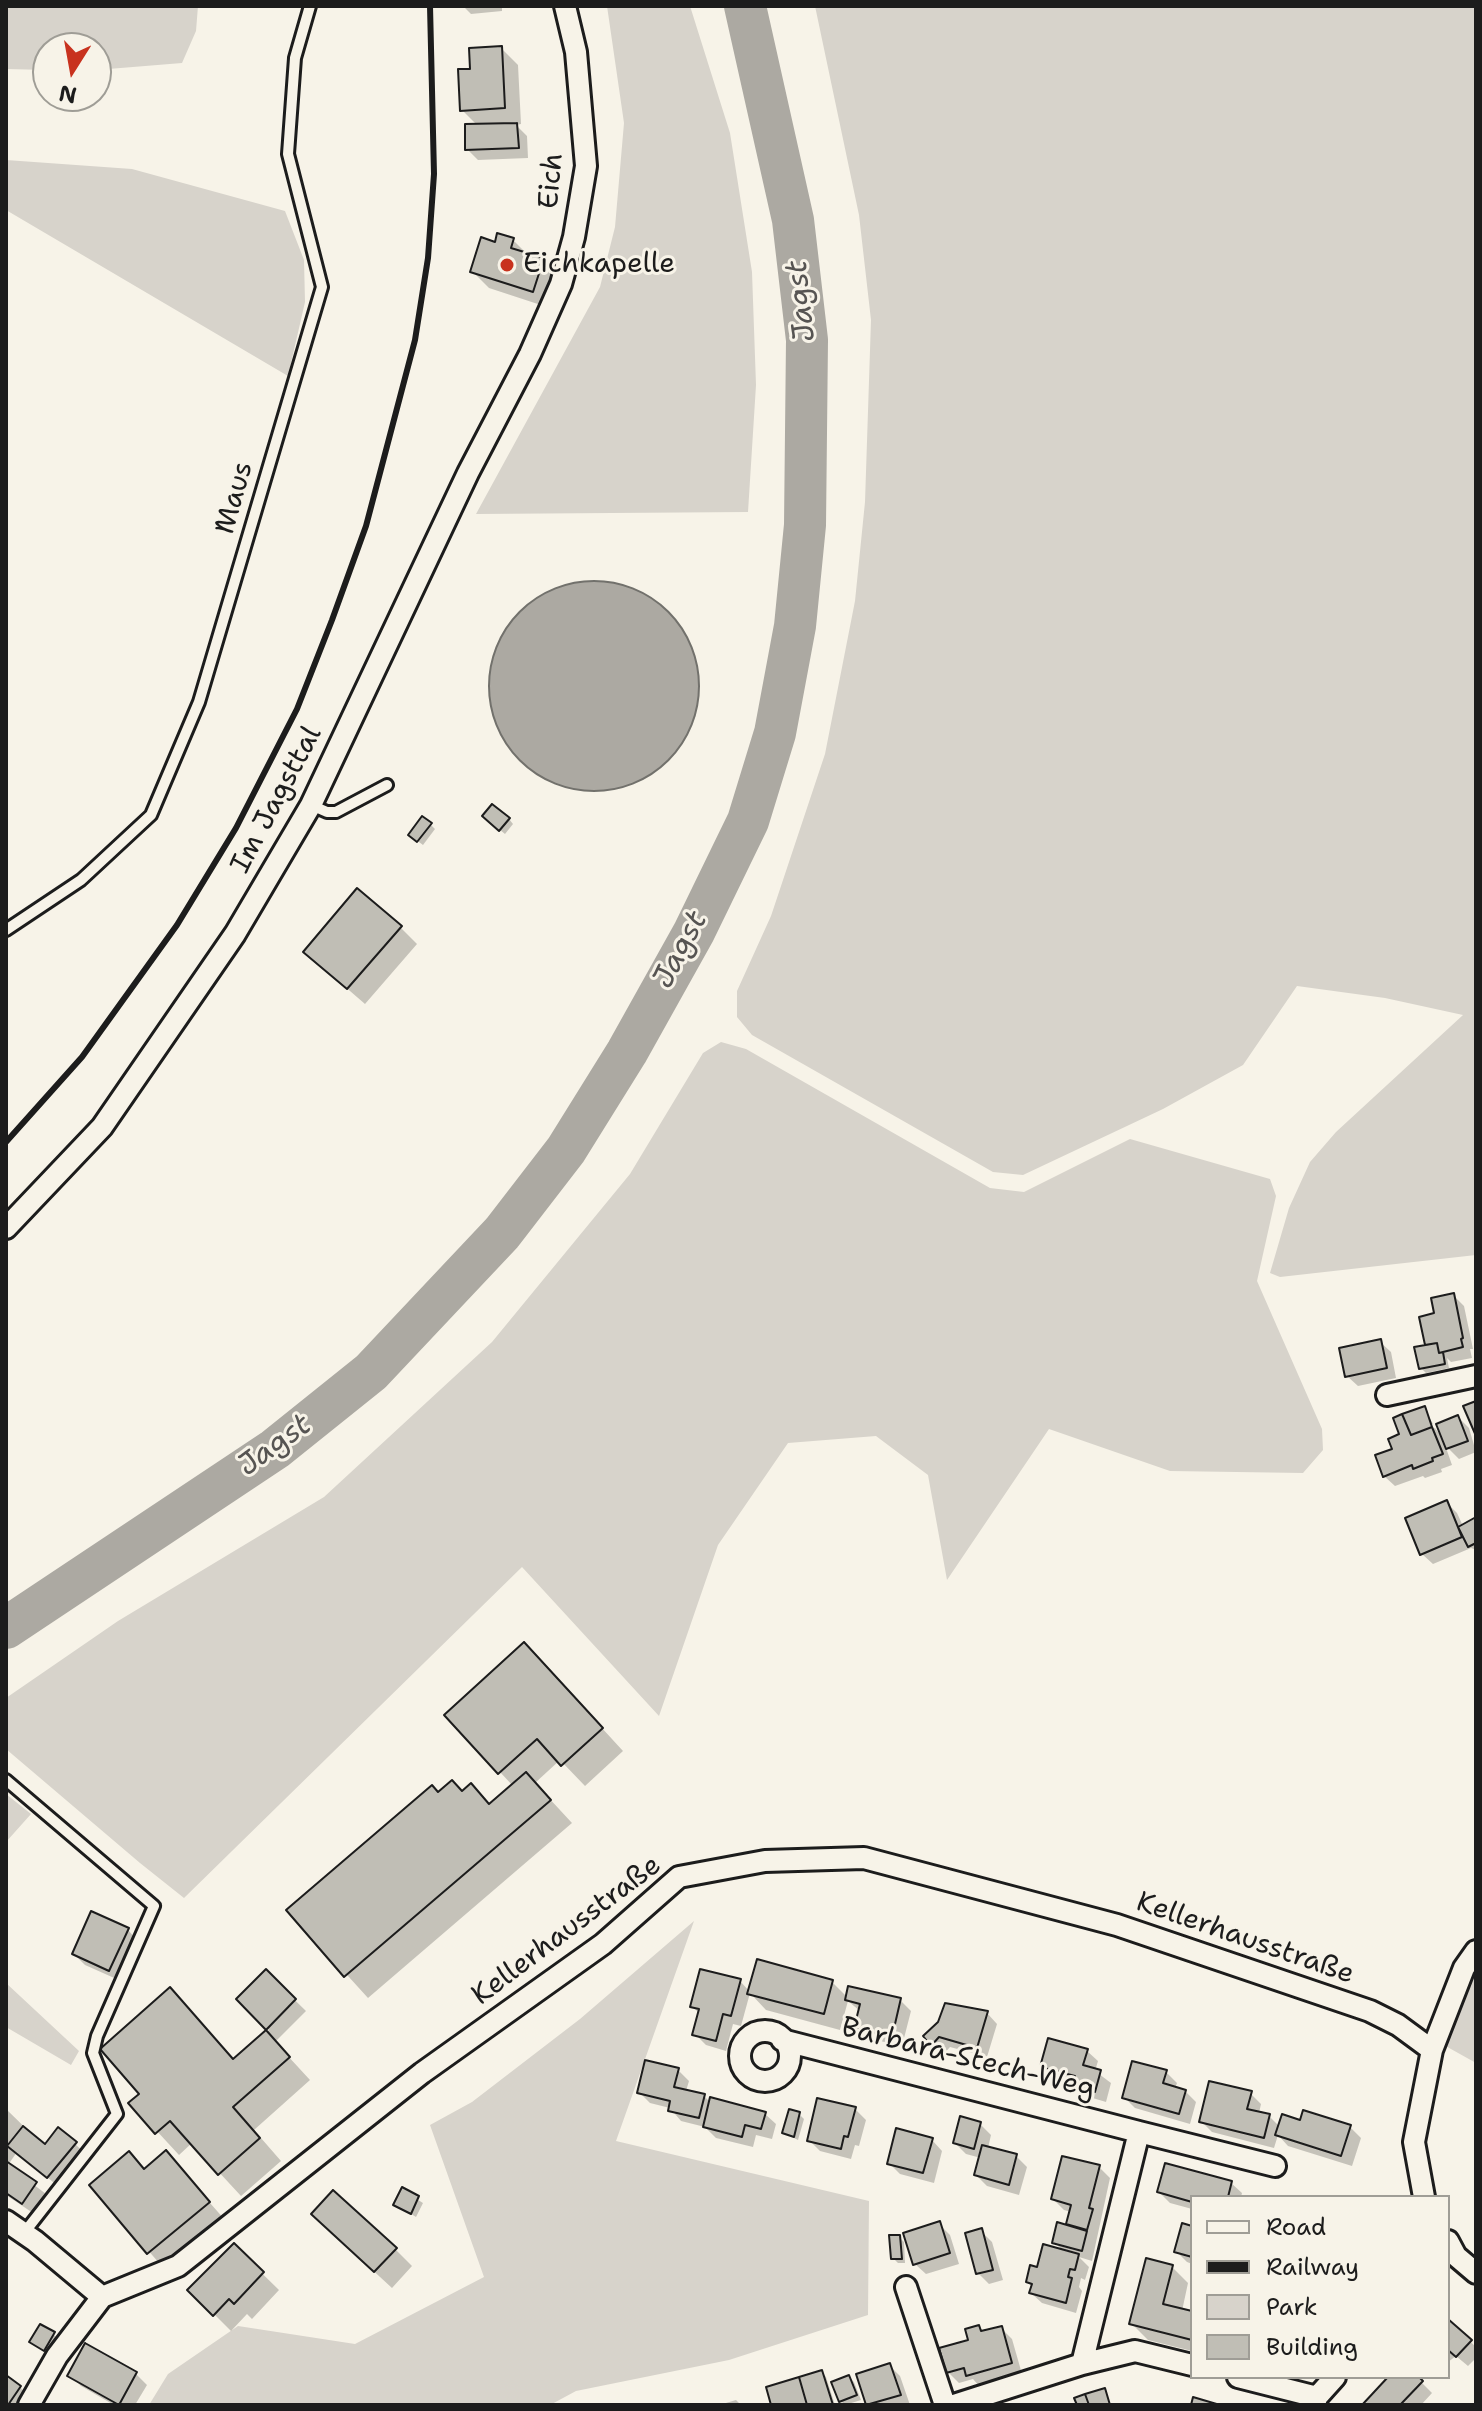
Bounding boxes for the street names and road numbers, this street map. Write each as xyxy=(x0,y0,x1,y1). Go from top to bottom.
street label: Eich xyxy=(533,152,571,210)
street label: Maus xyxy=(209,458,261,538)
street label: Im Jagsttal xyxy=(224,721,330,879)
street label: Kellerhausstraße xyxy=(466,1849,668,2013)
street label: Kellerhausstraße xyxy=(1132,1886,1358,1992)
street label: Barbara-Stech-Weg xyxy=(838,2011,1098,2107)

